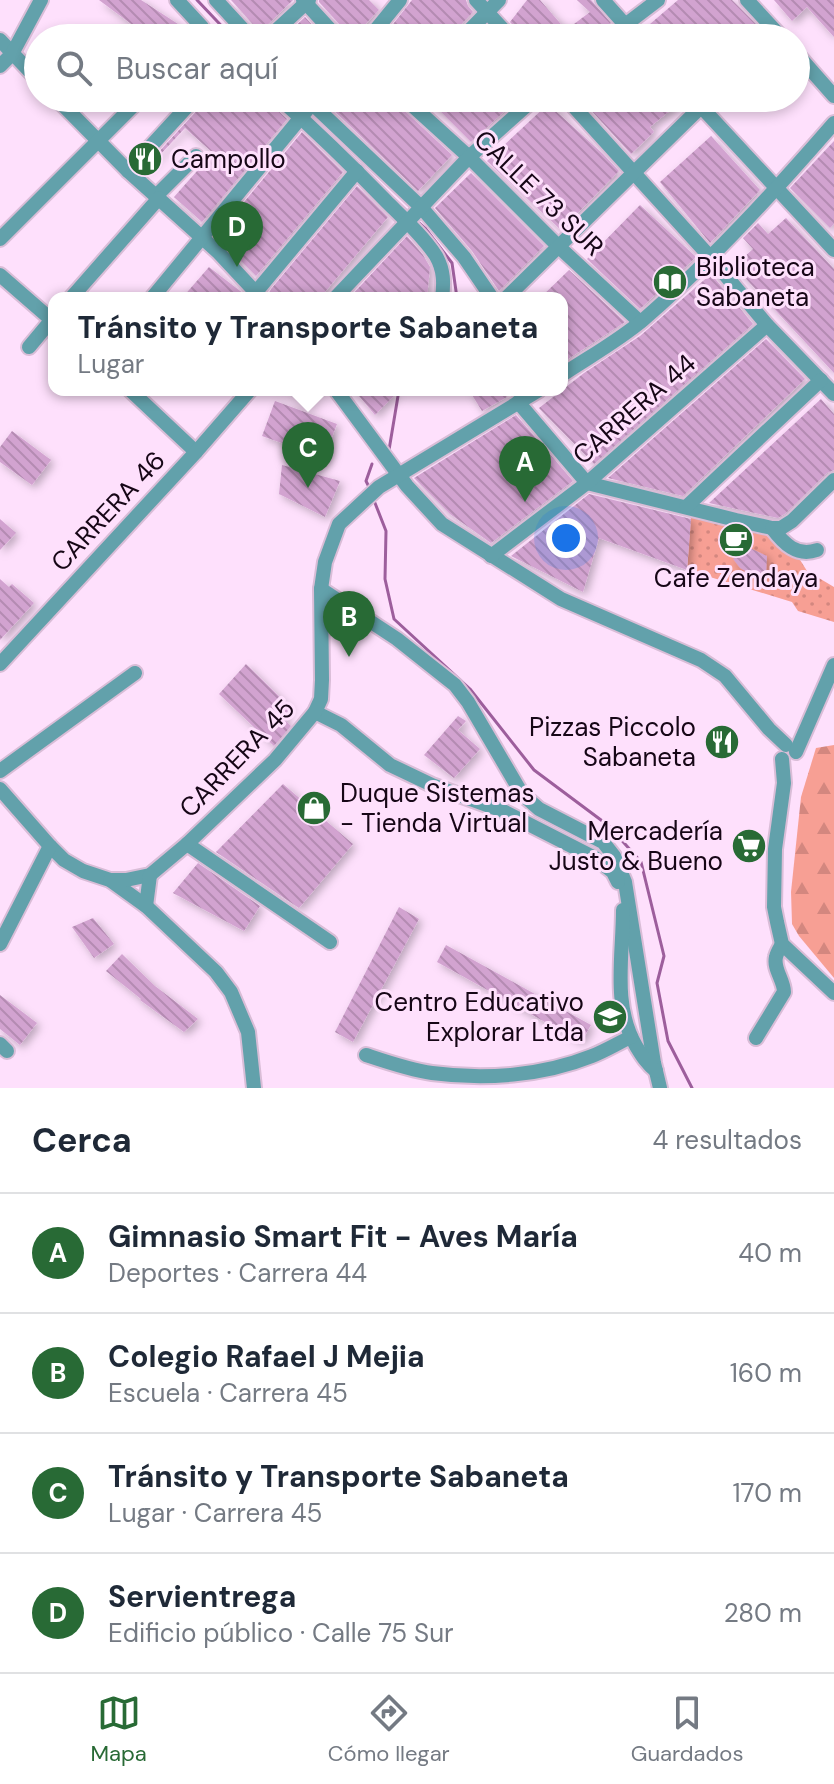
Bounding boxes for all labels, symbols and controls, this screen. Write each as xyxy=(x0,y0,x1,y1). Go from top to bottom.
search box xyxy=(24,24,810,112)
icon: search xyxy=(52,46,96,90)
text: Buscar aquí xyxy=(116,49,278,88)
street label: CALLE 73 SUR xyxy=(467,123,611,263)
restaurant icon: Campollo xyxy=(126,140,164,178)
place label: Campollo xyxy=(171,142,286,176)
pin: D xyxy=(211,201,263,267)
place label: Biblioteca Sabaneta xyxy=(696,250,815,314)
library icon: Biblioteca Sabaneta xyxy=(651,263,689,301)
popup xyxy=(48,292,568,396)
text: Tránsito y Transporte Sabaneta xyxy=(78,308,538,347)
street label: CARRERA 44 xyxy=(565,346,703,472)
text: Lugar xyxy=(78,347,144,381)
pin: C xyxy=(282,422,334,488)
pin: A xyxy=(499,436,551,502)
street label: CARRERA 46 xyxy=(43,444,173,578)
your location xyxy=(546,518,586,558)
cafe icon: Cafe Zendaya xyxy=(717,521,755,559)
place label: Cafe Zendaya xyxy=(654,561,818,595)
pin: B xyxy=(323,591,375,657)
street label: CARRERA 45 xyxy=(172,691,302,825)
place label: Pizzas Piccolo Sabaneta xyxy=(529,710,696,774)
restaurant icon: Pizzas Piccolo Sabaneta xyxy=(703,723,741,761)
place label: Duque Sistemas - Tienda Virtual xyxy=(340,776,534,840)
shop icon: Duque Sistemas - Tienda Virtual xyxy=(295,789,333,827)
place label: Mercadería Justo & Bueno xyxy=(549,814,723,878)
supermarket icon: Mercadería Justo & Bueno xyxy=(730,827,768,865)
place label: Centro Educativo Explorar Ltda xyxy=(375,985,584,1049)
school or university icon: Centro Educativo Explorar Ltda xyxy=(591,998,629,1036)
text: Cerca xyxy=(32,1118,132,1163)
text: 4 resultados xyxy=(653,1123,802,1157)
text: Gimnasio Smart Fit - Aves María xyxy=(108,1217,578,1256)
text: A xyxy=(49,1236,67,1270)
text: 40 m xyxy=(738,1236,802,1270)
text: Deportes · Carrera 44 xyxy=(108,1256,367,1290)
text: Colegio Rafael J Mejia xyxy=(108,1337,425,1376)
text: B xyxy=(50,1356,66,1390)
text: 160 m xyxy=(730,1356,802,1390)
text: Escuela · Carrera 45 xyxy=(108,1376,348,1410)
text: Tránsito y Transporte Sabaneta xyxy=(108,1457,569,1496)
text: C xyxy=(48,1476,68,1510)
text: 170 m xyxy=(733,1476,802,1510)
text: Lugar · Carrera 45 xyxy=(108,1496,322,1530)
text: Servientrega xyxy=(108,1577,296,1616)
text: D xyxy=(49,1596,67,1630)
text: 280 m xyxy=(724,1596,802,1630)
text: Edificio público · Calle 75 Sur xyxy=(108,1616,454,1650)
tab: Mapa xyxy=(91,1691,147,1768)
tab: Cómo llegar xyxy=(328,1691,450,1768)
tab: Guardados xyxy=(631,1691,743,1768)

